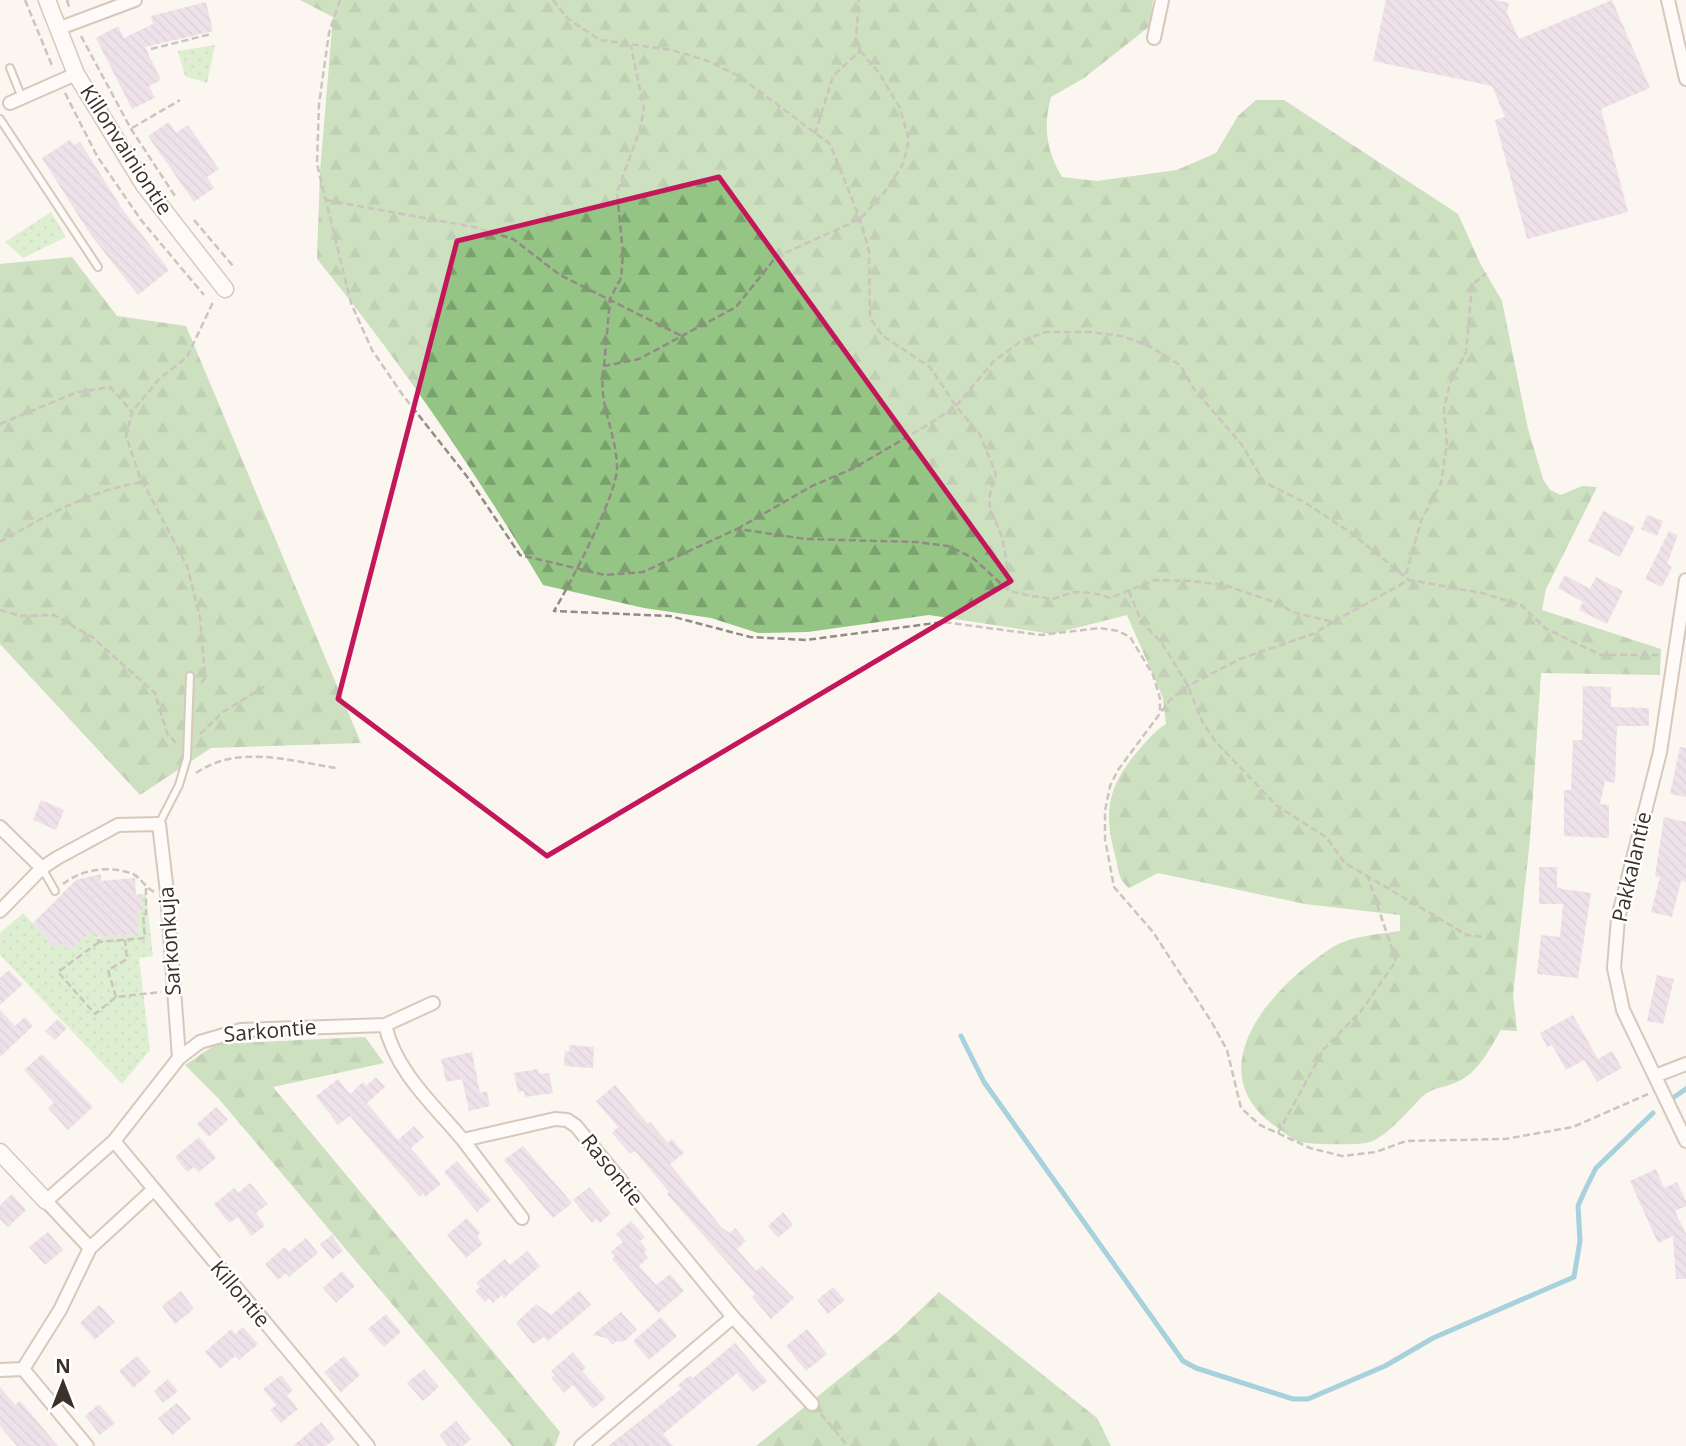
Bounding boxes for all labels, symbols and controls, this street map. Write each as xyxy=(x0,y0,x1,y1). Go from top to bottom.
street label: Killonvainiontie xyxy=(74,79,179,220)
street label: Pakkalantie xyxy=(1605,809,1657,925)
street label: Sarkonkuja xyxy=(151,886,187,997)
street label: Sarkontie xyxy=(222,1012,317,1048)
street label: Rasontie xyxy=(575,1128,650,1211)
street label: Killontie xyxy=(205,1254,277,1333)
north arrow xyxy=(28,1348,98,1418)
text: N xyxy=(55,1353,71,1379)

